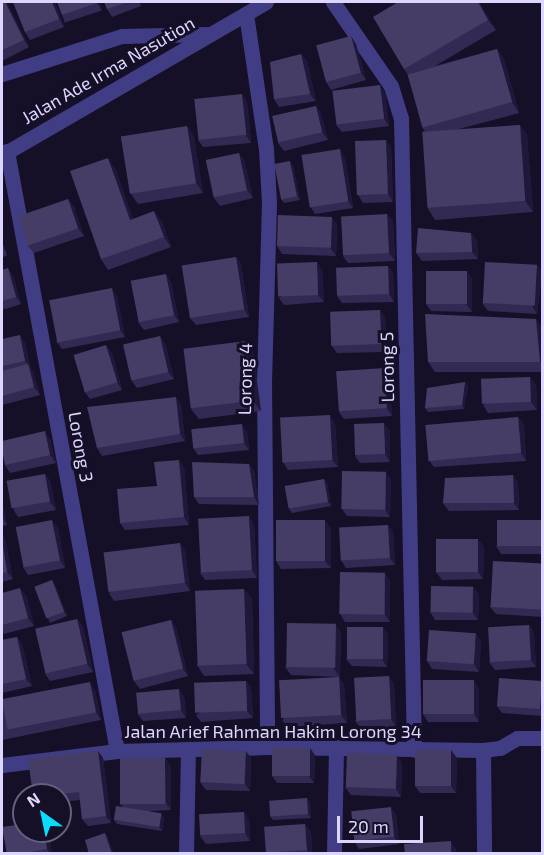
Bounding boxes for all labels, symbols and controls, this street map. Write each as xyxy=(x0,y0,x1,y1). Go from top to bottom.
street label: Jalan Ade Irma Nasution xyxy=(18,12,198,128)
street label: Lorong 5 xyxy=(376,331,398,403)
street label: Lorong 4 xyxy=(234,343,256,415)
street label: Lorong 3 xyxy=(64,410,98,484)
street label: Jalan Arief Rahman Hakim Lorong 34 xyxy=(124,720,422,742)
north arrow xyxy=(12,783,72,843)
text: N xyxy=(23,788,43,810)
scale bar xyxy=(340,804,426,842)
text: 20 m xyxy=(348,815,389,837)

